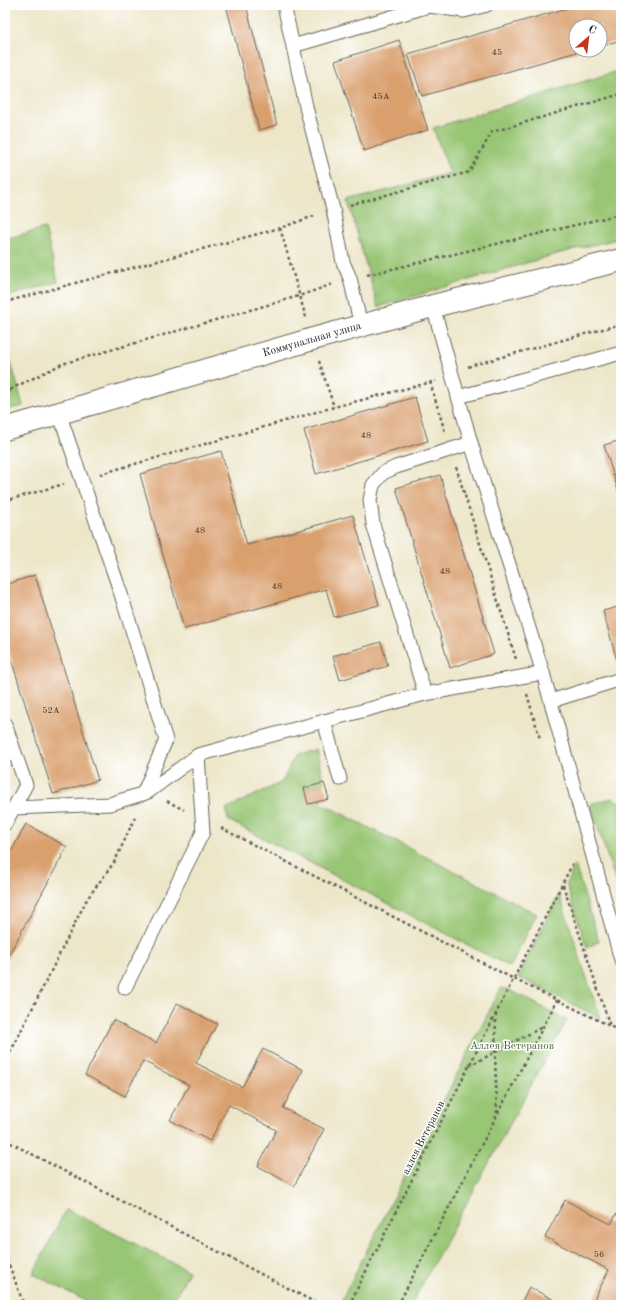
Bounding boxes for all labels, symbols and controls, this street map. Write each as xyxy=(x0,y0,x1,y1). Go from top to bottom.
north arrow xyxy=(568,18,608,58)
text: С xyxy=(586,24,598,37)
house number: 45 xyxy=(492,48,502,57)
house number: 45А xyxy=(372,92,390,101)
street label: Коммунальная улица xyxy=(261,321,363,359)
house number: 48 xyxy=(361,431,371,440)
house number: 48 xyxy=(195,526,205,535)
house number: 48 xyxy=(440,567,450,576)
house number: 48 xyxy=(272,582,282,591)
house number: 52А xyxy=(42,706,60,715)
park label: Аллея Ветеранов xyxy=(470,1041,554,1052)
street label: аллея Ветеранов xyxy=(401,1099,447,1177)
house number: 56 xyxy=(594,1250,604,1259)

